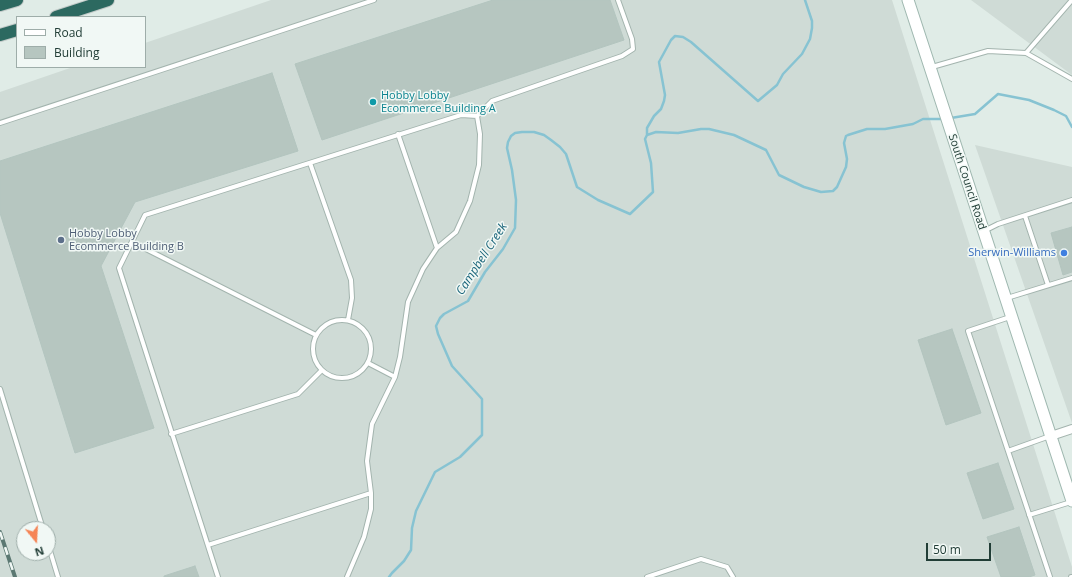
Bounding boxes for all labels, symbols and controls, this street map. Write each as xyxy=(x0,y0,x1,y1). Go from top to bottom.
legend xyxy=(16,16,146,68)
text: Road xyxy=(54,24,83,41)
text: Building xyxy=(54,44,99,61)
place label: Hobby Lobby Ecommerce Building A xyxy=(381,89,496,115)
marker: Hobby Lobby Ecommerce Building A xyxy=(368,97,378,107)
street label: South Council Road xyxy=(945,132,989,232)
water label: Campbell Creek xyxy=(453,220,511,298)
place label: Hobby Lobby Ecommerce Building B xyxy=(69,227,184,253)
marker: Hobby Lobby Ecommerce Building B xyxy=(56,235,66,245)
place label: Sherwin-Williams xyxy=(968,246,1056,260)
marker: Sherwin-Williams xyxy=(1059,248,1069,258)
north arrow xyxy=(16,521,56,561)
scale bar xyxy=(928,535,993,561)
text: 50 m xyxy=(933,541,961,558)
text: N xyxy=(33,543,46,560)

